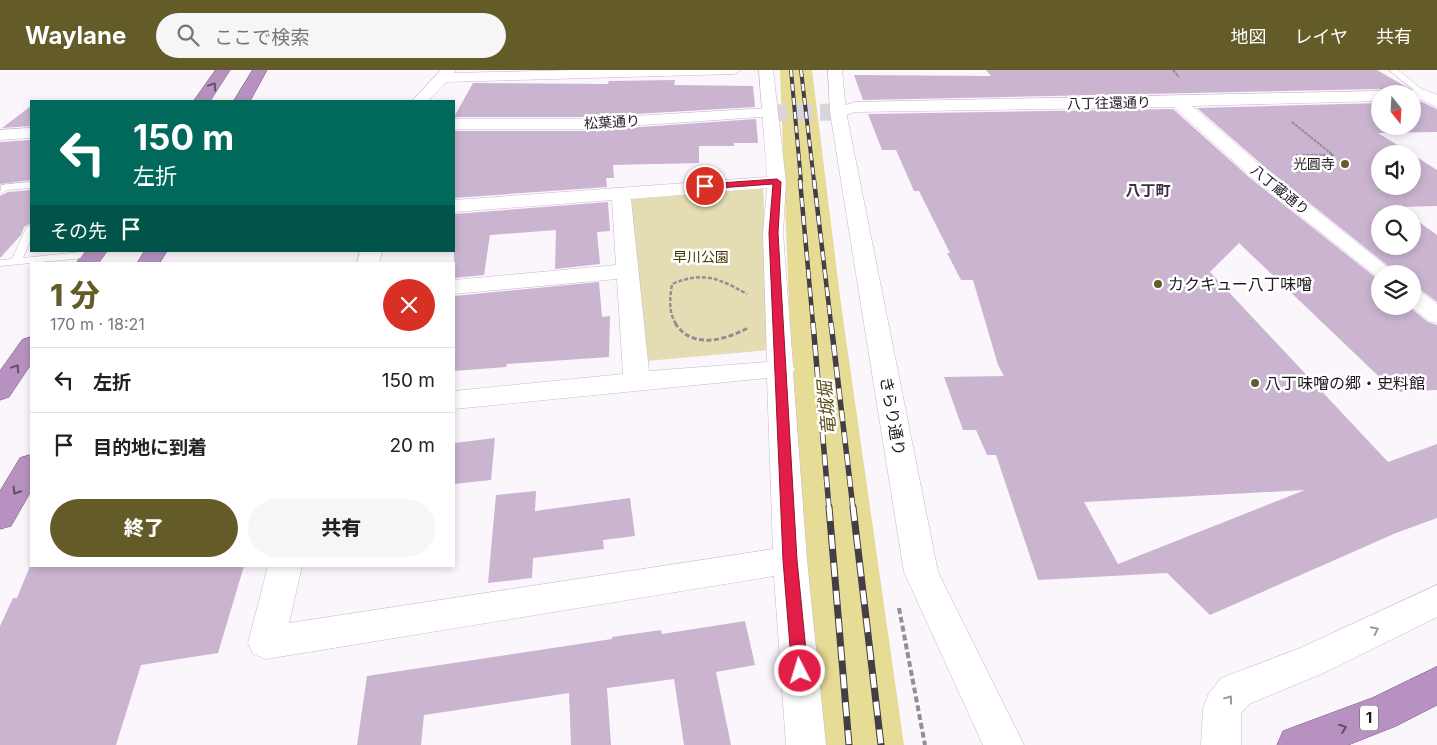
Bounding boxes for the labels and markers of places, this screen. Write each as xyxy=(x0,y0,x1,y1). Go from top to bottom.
place label: 光圓寺 xyxy=(1293,155,1335,172)
marker: 光圓寺 xyxy=(1339,158,1351,170)
pin xyxy=(684,165,726,207)
place label: カクキュー八丁味噌 xyxy=(1168,274,1312,294)
marker: カクキュー八丁味噌 xyxy=(1152,278,1164,290)
place label: 八丁味噌の郷・史料館 xyxy=(1265,373,1425,393)
marker: 八丁味噌の郷・史料館 xyxy=(1249,377,1261,389)

